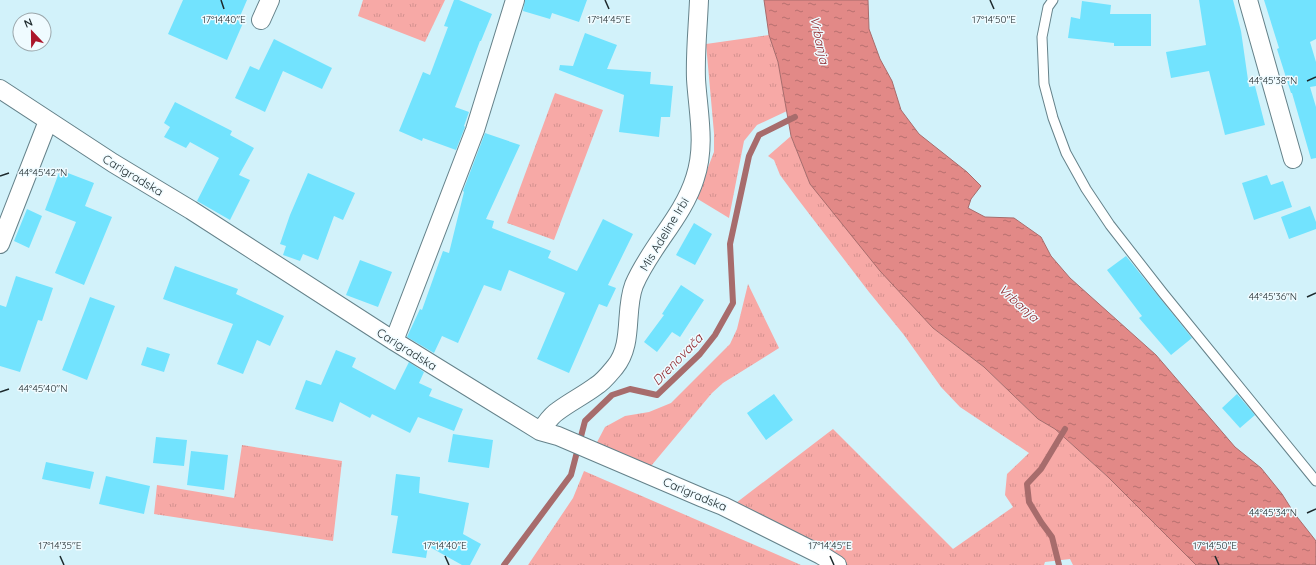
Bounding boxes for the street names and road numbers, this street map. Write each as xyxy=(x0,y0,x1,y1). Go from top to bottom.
street label: Carigradska xyxy=(100,151,166,199)
street label: Mis Adeline Irbi xyxy=(636,195,692,273)
street label: Carigradska xyxy=(374,325,440,373)
street label: Carigradska xyxy=(661,474,729,514)

